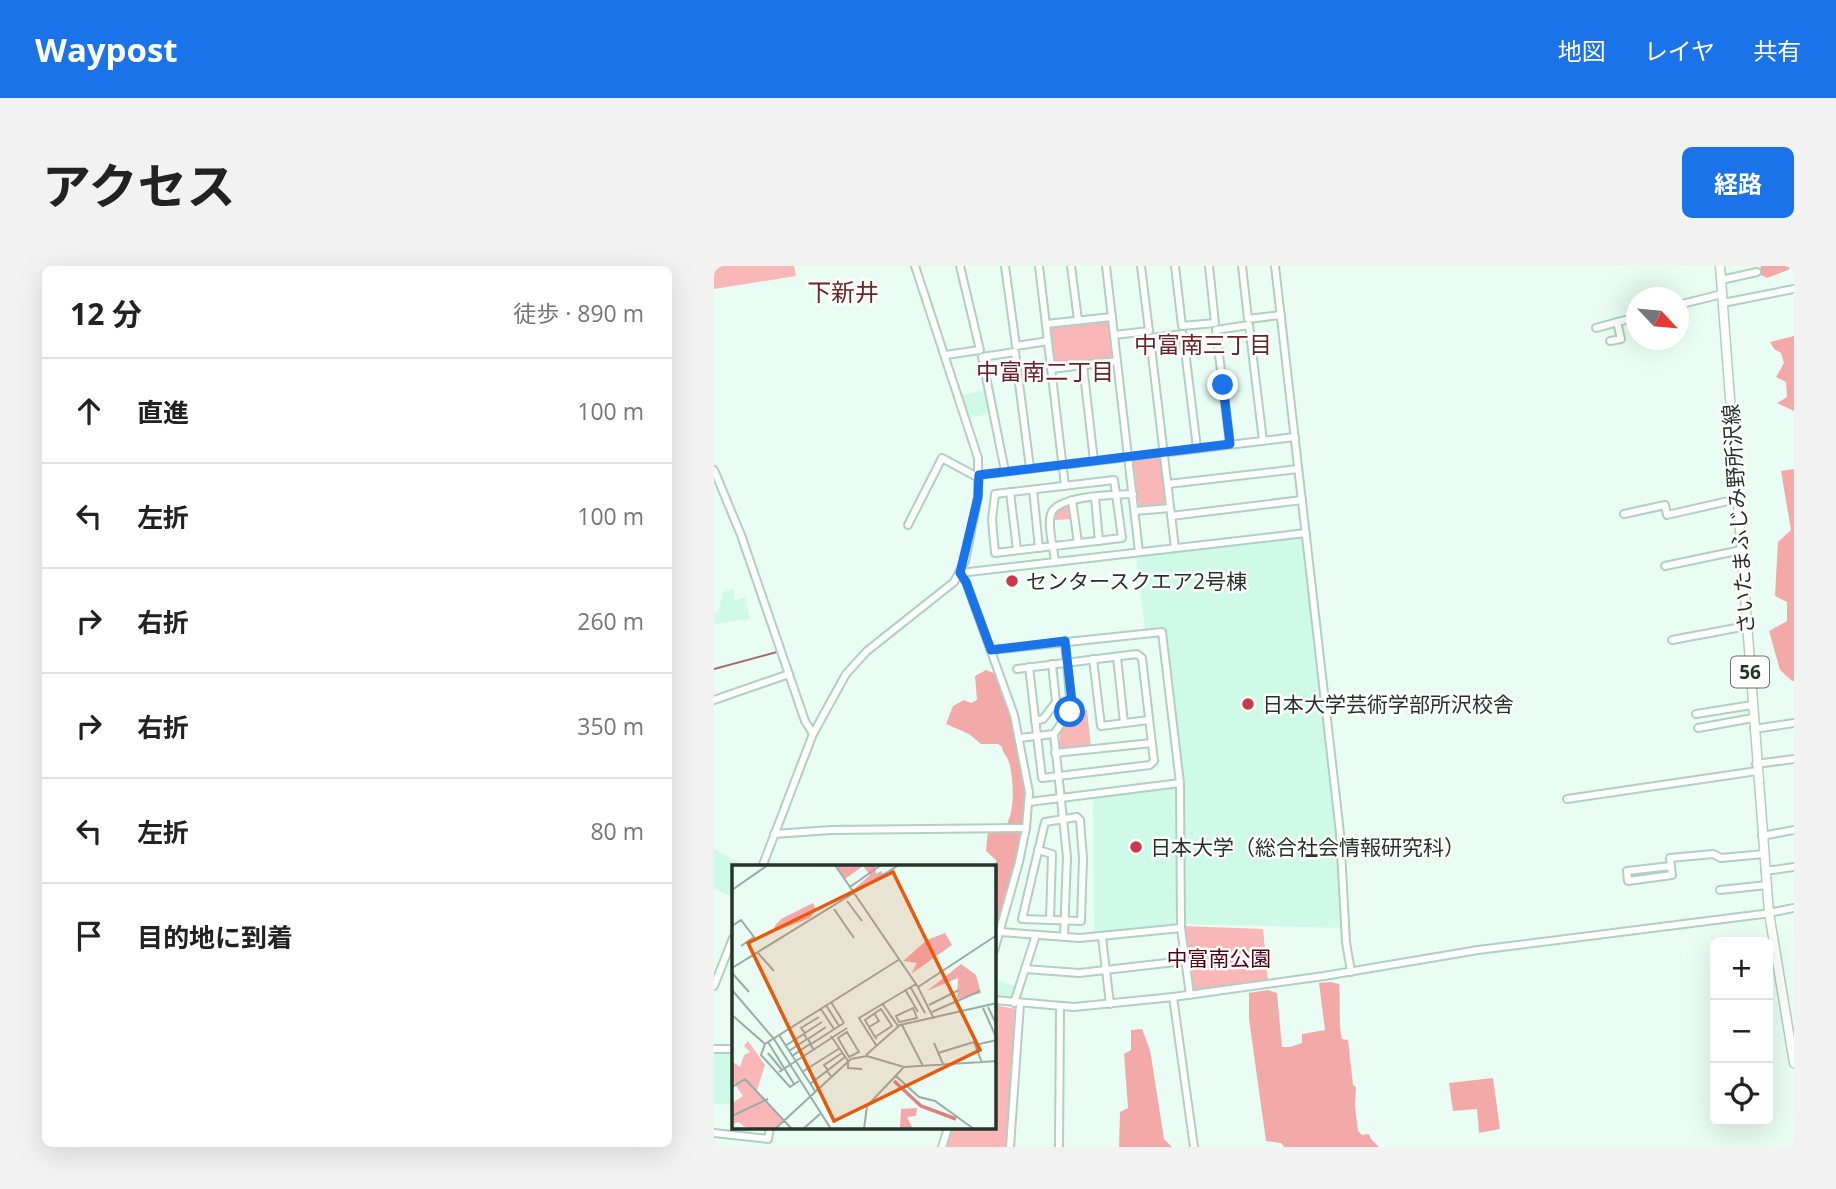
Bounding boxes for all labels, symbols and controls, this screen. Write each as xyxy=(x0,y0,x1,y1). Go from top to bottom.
text: Waypost xyxy=(35,27,178,72)
text: 地図 xyxy=(1558,34,1606,67)
text: レイヤ xyxy=(1644,34,1715,67)
text: 共有 xyxy=(1753,34,1801,67)
button: 経路 xyxy=(1682,147,1794,218)
text: アクセス xyxy=(42,152,236,218)
district label: 下新井 xyxy=(807,275,879,308)
north arrow xyxy=(1626,287,1689,350)
text: 12 分 xyxy=(70,293,142,334)
text: 徒歩 · 890 m xyxy=(513,297,644,329)
district label: 中富南三丁目 xyxy=(1134,328,1272,360)
district label: 中富南二丁目 xyxy=(976,355,1114,387)
route end xyxy=(1207,369,1238,400)
icon: ahead xyxy=(70,392,108,430)
text: 直進 xyxy=(137,394,189,430)
text: 100 m xyxy=(577,395,644,427)
street label: さいたまふじみ野所沢線 xyxy=(1716,403,1760,635)
icon: left xyxy=(70,497,108,535)
text: 左折 xyxy=(137,499,189,535)
text: 100 m xyxy=(577,500,644,532)
place label: センタースクエア2号棟 xyxy=(1026,567,1247,595)
marker: センタースクエア2号棟 xyxy=(1004,573,1020,589)
icon: right xyxy=(70,602,108,640)
text: 右折 xyxy=(137,604,189,640)
text: 260 m xyxy=(577,605,644,637)
road number: 56 xyxy=(1731,656,1769,688)
place label: 日本大学芸術学部所沢校舎 xyxy=(1262,690,1514,718)
route start xyxy=(1054,696,1085,727)
marker: 日本大学芸術学部所沢校舎 xyxy=(1240,696,1256,712)
icon: right xyxy=(70,707,108,745)
text: 右折 xyxy=(137,709,189,745)
text: 350 m xyxy=(577,710,644,742)
icon: left xyxy=(70,812,108,850)
text: 左折 xyxy=(137,814,189,850)
text: 80 m xyxy=(590,815,644,847)
place label: 日本大学（総合社会情報研究科） xyxy=(1150,833,1465,861)
marker: 日本大学（総合社会情報研究科） xyxy=(1128,839,1144,855)
inset map xyxy=(732,865,996,1130)
icon: arrive xyxy=(70,917,108,955)
text: 目的地に到着 xyxy=(137,919,293,955)
map controls xyxy=(1710,937,1773,1126)
button: + xyxy=(1710,937,1773,1000)
park label: 中富南公園 xyxy=(1167,944,1272,972)
button: − xyxy=(1710,1000,1773,1063)
button: locate xyxy=(1710,1063,1773,1126)

